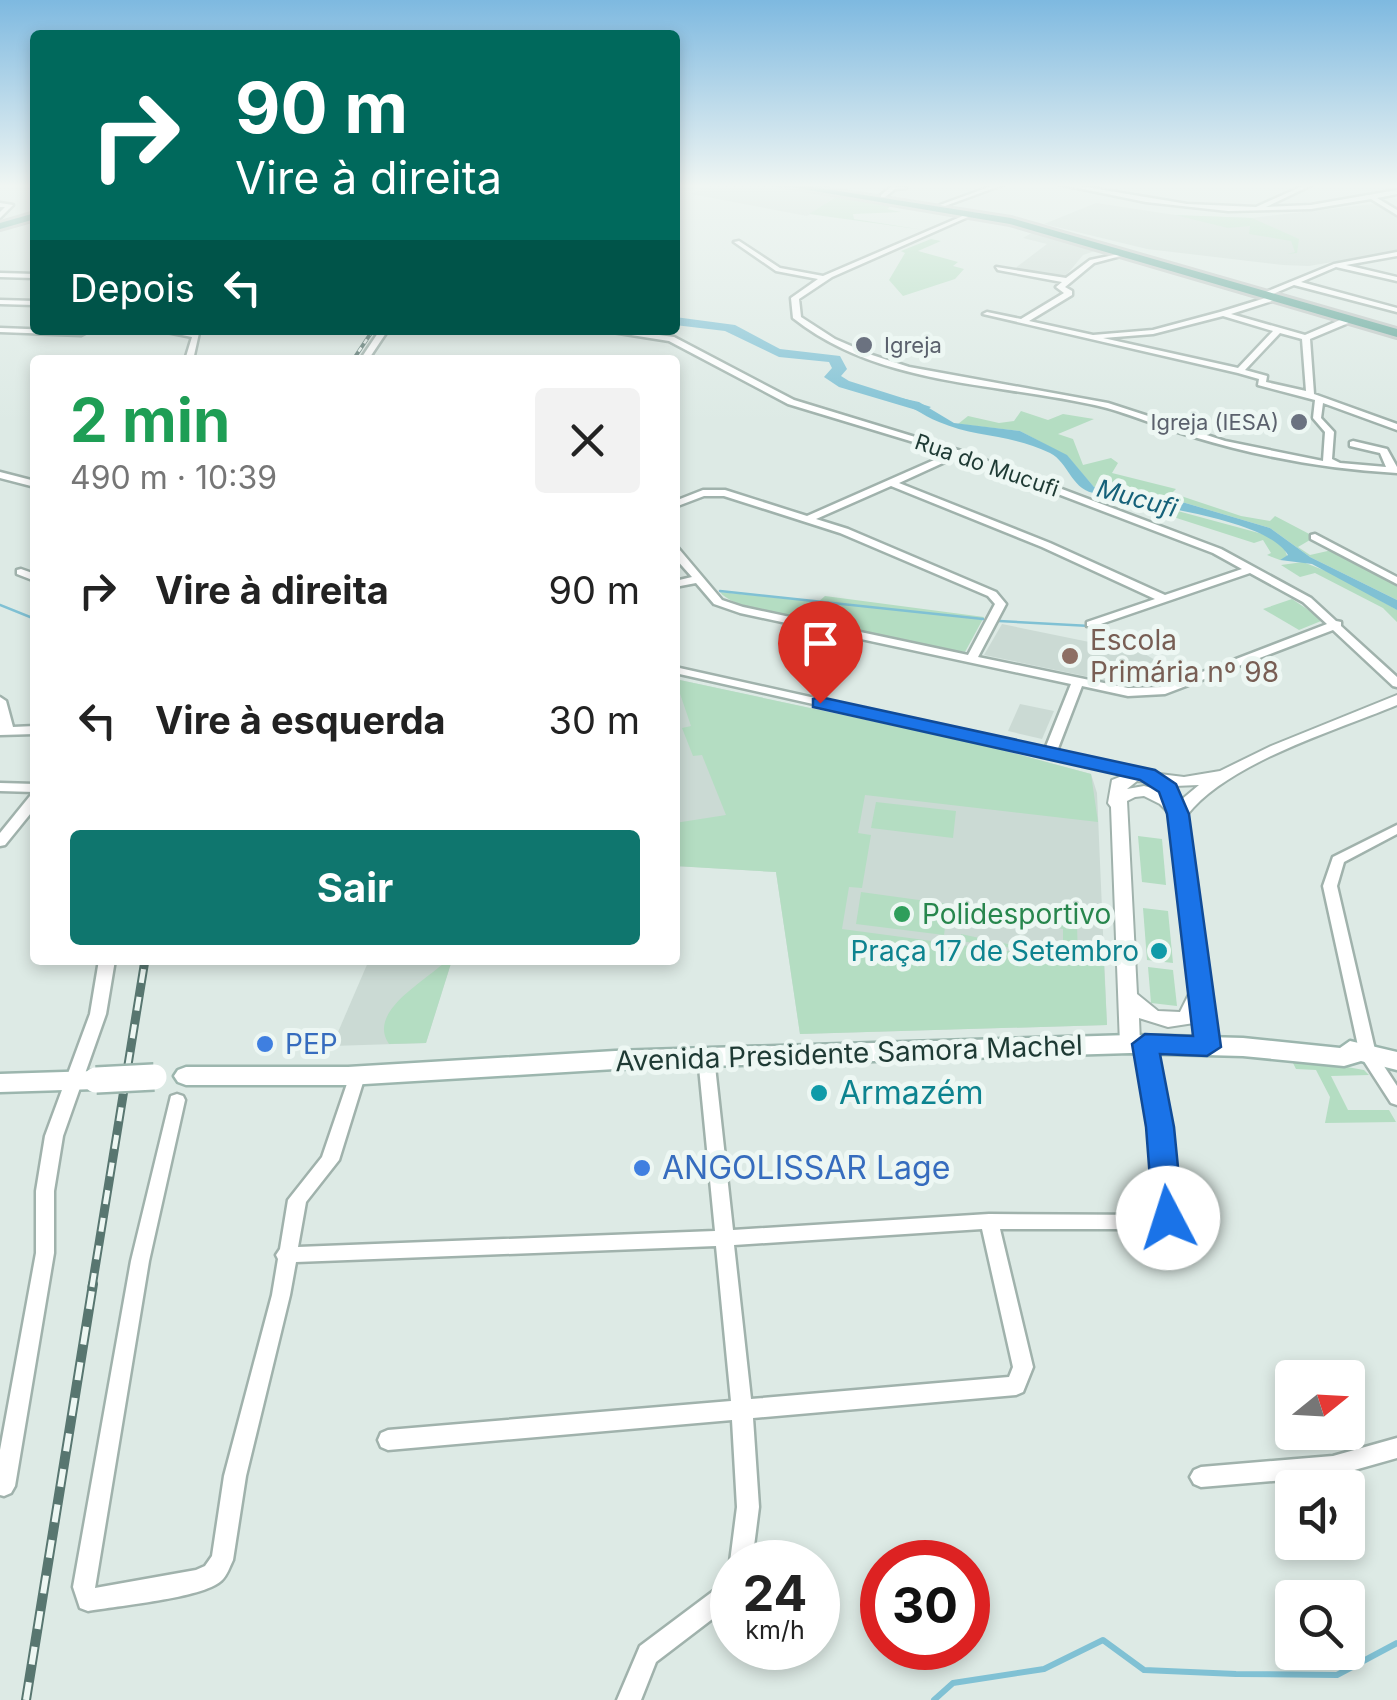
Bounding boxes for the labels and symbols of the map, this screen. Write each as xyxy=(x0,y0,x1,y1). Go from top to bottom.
place label: Igreja xyxy=(884,332,942,358)
marker: Igreja xyxy=(853,334,875,356)
place label: Igreja (IESA) xyxy=(1151,409,1279,435)
marker: Igreja (IESA) xyxy=(1288,411,1310,433)
street label: Rua do Mucufi xyxy=(912,428,1062,502)
water label: Mucufi xyxy=(1094,473,1181,523)
pin xyxy=(778,601,863,704)
place label: Escola Primária nº 98 xyxy=(1090,623,1279,689)
marker: Escola Primária nº 98 xyxy=(1059,645,1081,667)
place label: Polidesportivo xyxy=(922,897,1111,931)
marker: Polidesportivo xyxy=(891,903,913,925)
place label: Praça 17 de Setembro xyxy=(850,934,1139,968)
marker: Praça 17 de Setembro xyxy=(1148,940,1170,962)
place label: PEP xyxy=(285,1027,338,1061)
street label: Avenida Presidente Samora Machel xyxy=(615,1028,1083,1078)
marker: PEP xyxy=(254,1033,276,1055)
place label: Armazém xyxy=(839,1073,984,1112)
marker: Armazém xyxy=(808,1082,830,1104)
place label: ANGOLISSAR Lage xyxy=(662,1148,950,1187)
marker: ANGOLISSAR Lage xyxy=(631,1157,653,1179)
position arrow xyxy=(1116,1166,1220,1270)
north arrow xyxy=(1275,1360,1365,1450)
speed limit sign: 30 xyxy=(860,1540,990,1670)

